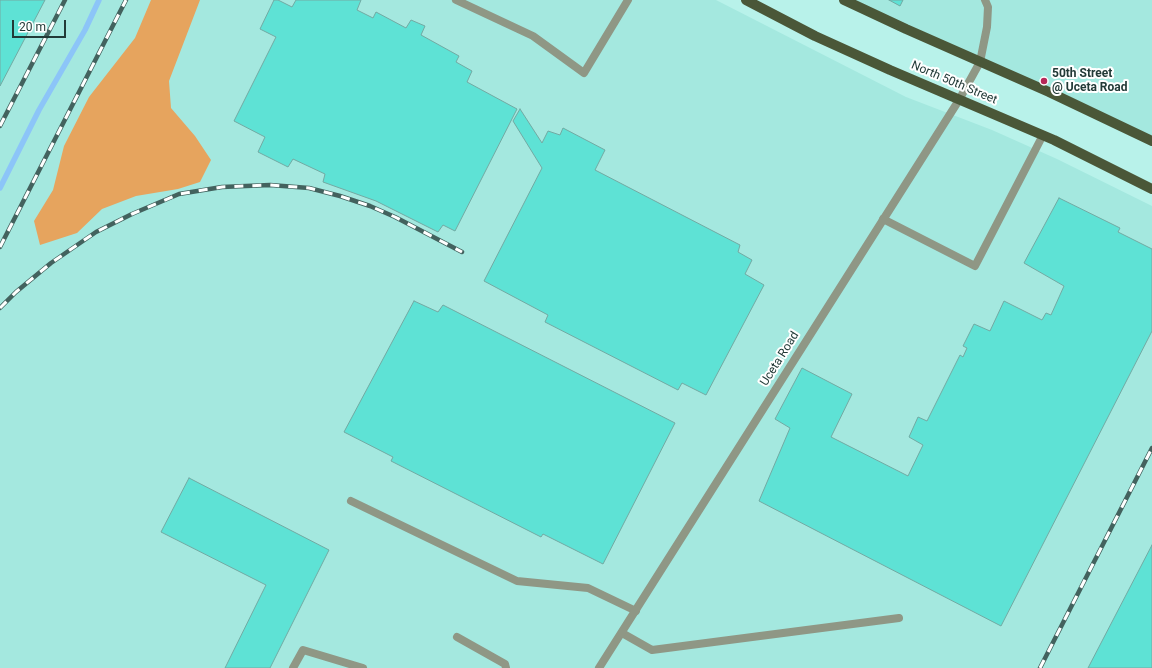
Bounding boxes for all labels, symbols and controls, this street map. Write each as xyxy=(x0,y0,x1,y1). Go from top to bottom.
scale bar xyxy=(14,12,68,38)
text: 20 m xyxy=(19,20,46,34)
street label: North 50th Street xyxy=(909,58,999,108)
place label: 50th Street @ Uceta Road xyxy=(1052,67,1127,95)
marker: 50th Street @ Uceta Road xyxy=(1039,76,1049,86)
street label: Uceta Road xyxy=(758,329,802,389)

